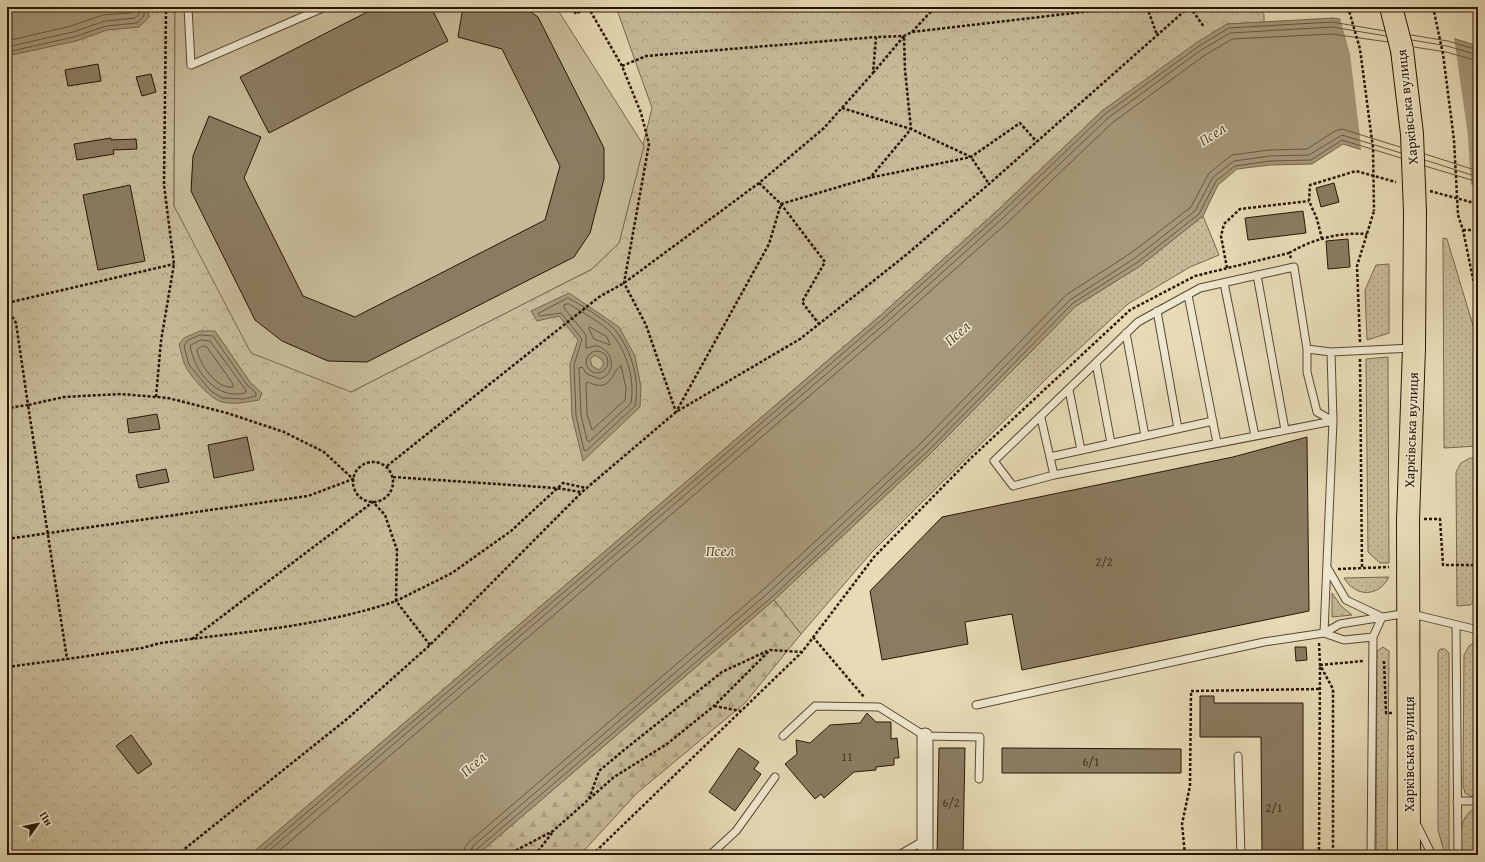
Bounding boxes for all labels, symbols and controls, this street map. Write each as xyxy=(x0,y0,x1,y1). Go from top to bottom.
street label: Харківська вулиця xyxy=(1391,48,1423,166)
water label: Псел xyxy=(1194,117,1230,151)
water label: Псел xyxy=(939,315,975,350)
street label: Харківська вулиця xyxy=(1399,372,1423,488)
water label: Псел xyxy=(706,540,735,561)
house number: 2/2 xyxy=(1095,553,1113,570)
street label: Харківська вулиця xyxy=(1399,696,1419,812)
water label: Псел xyxy=(455,746,491,781)
house number: 11 xyxy=(841,748,853,765)
house number: 6/1 xyxy=(1082,753,1100,770)
house number: 6/2 xyxy=(942,794,960,811)
house number: 2/1 xyxy=(1265,799,1283,816)
north arrow xyxy=(18,804,58,844)
text: Пн xyxy=(36,808,57,829)

